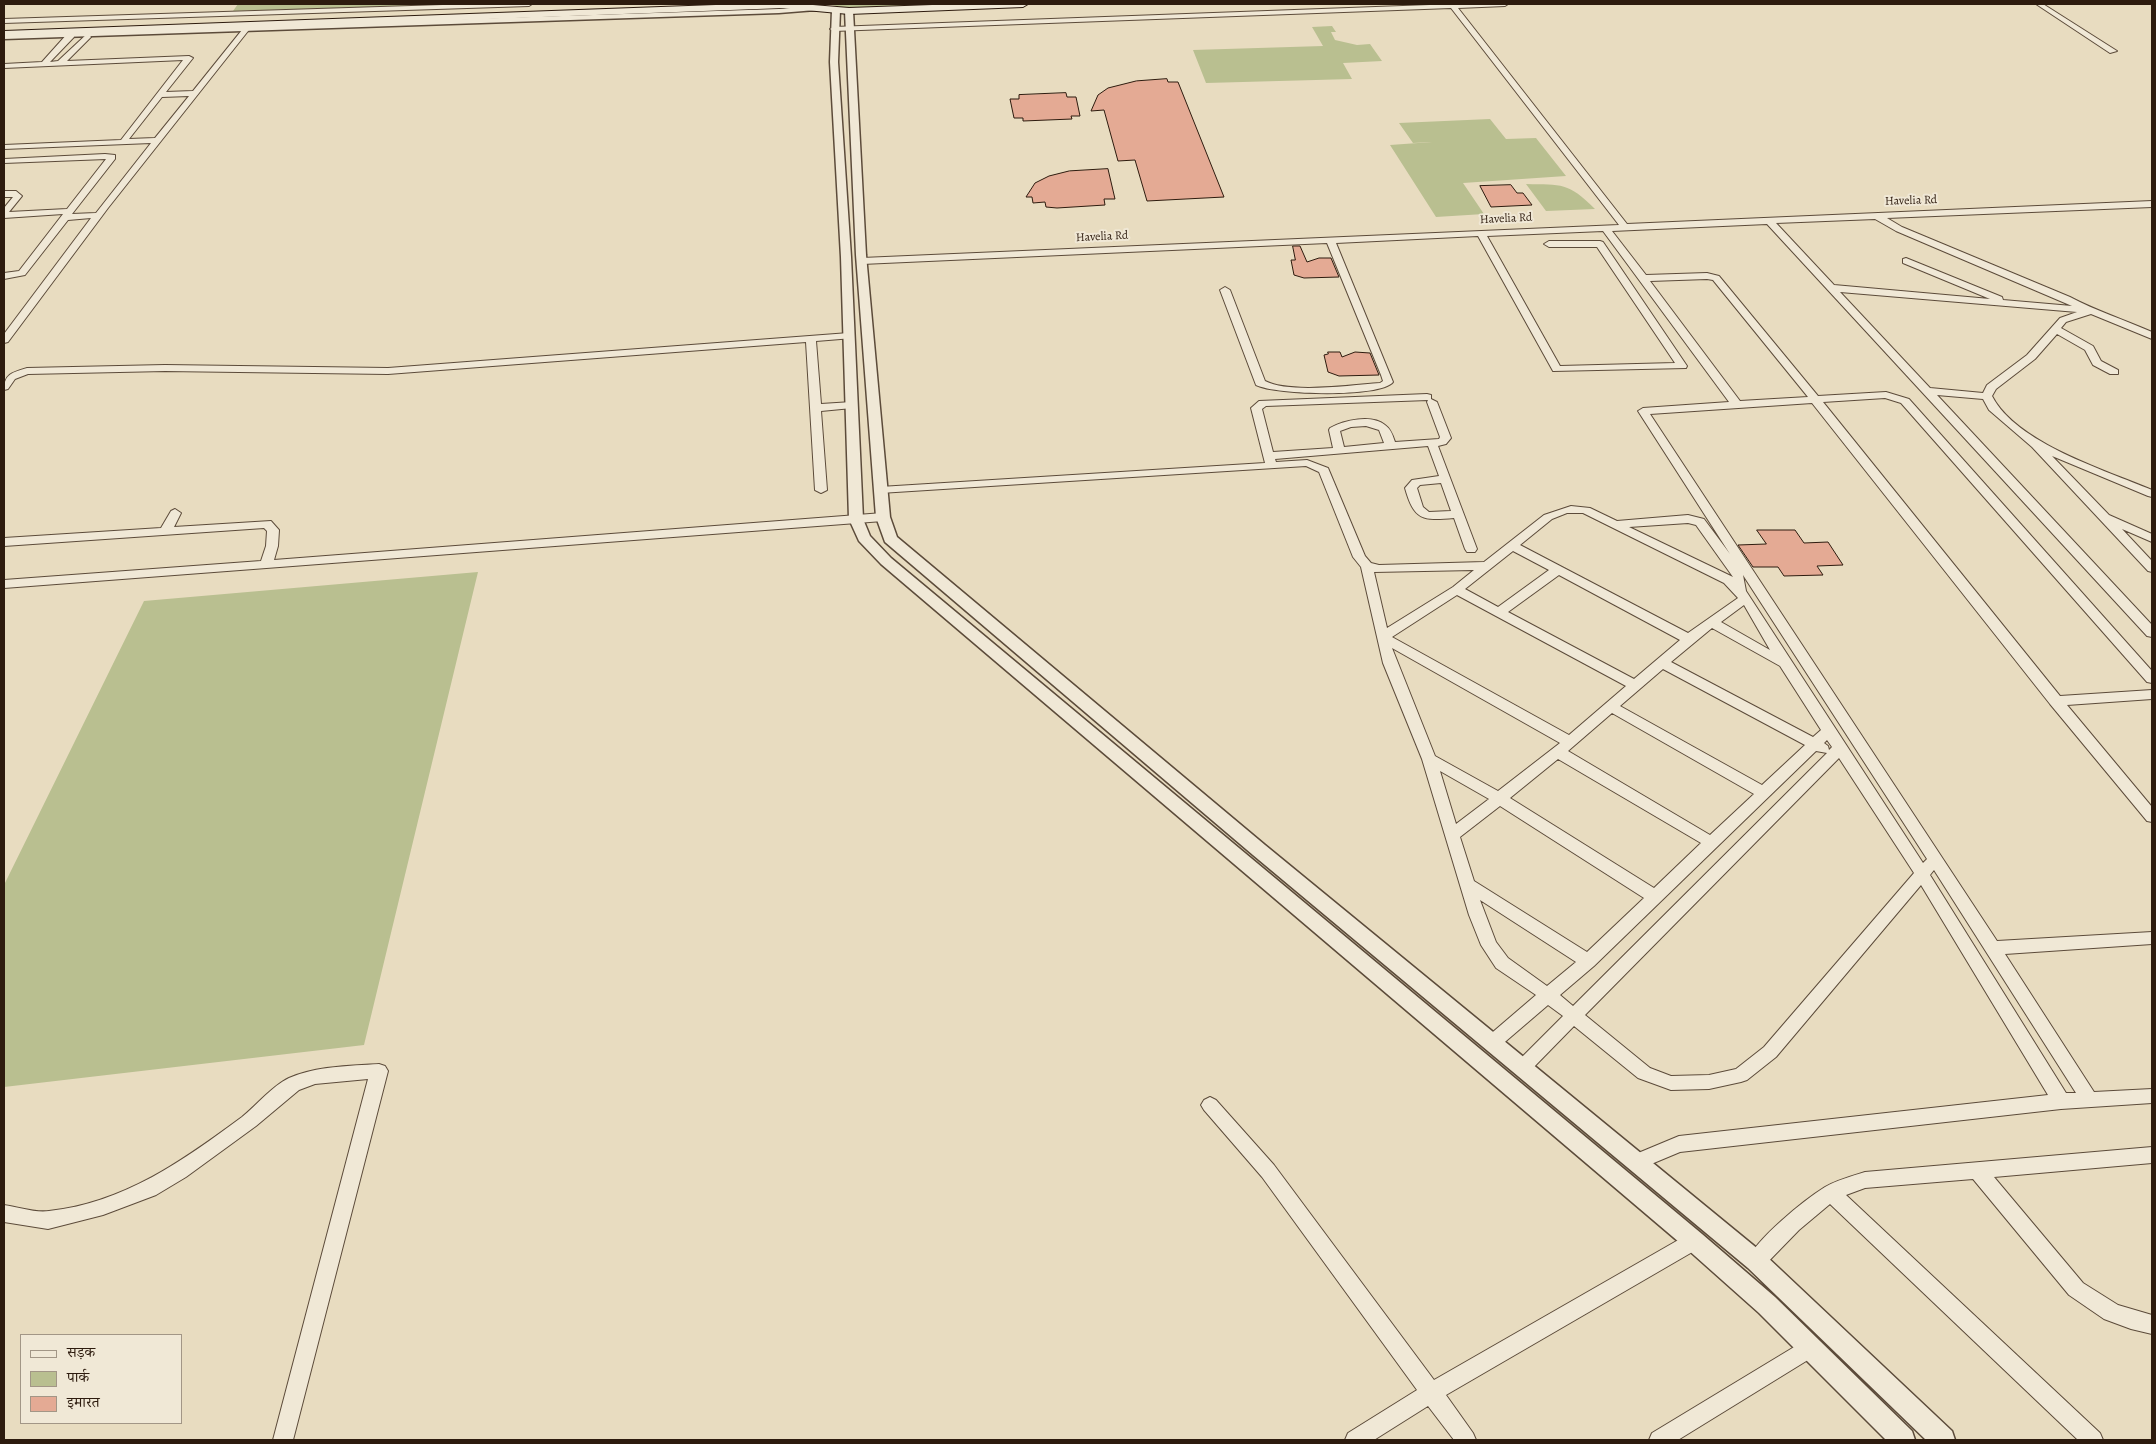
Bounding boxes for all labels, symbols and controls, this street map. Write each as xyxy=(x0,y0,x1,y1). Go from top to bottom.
street label: Havelia Rd xyxy=(1885,193,1937,209)
street label: Havelia Rd xyxy=(1479,210,1533,228)
street label: Havelia Rd xyxy=(1075,228,1129,246)
legend xyxy=(20,1334,182,1424)
text: सड़क xyxy=(67,1342,95,1362)
text: पार्क xyxy=(67,1367,89,1387)
text: इमारत xyxy=(67,1392,100,1412)

